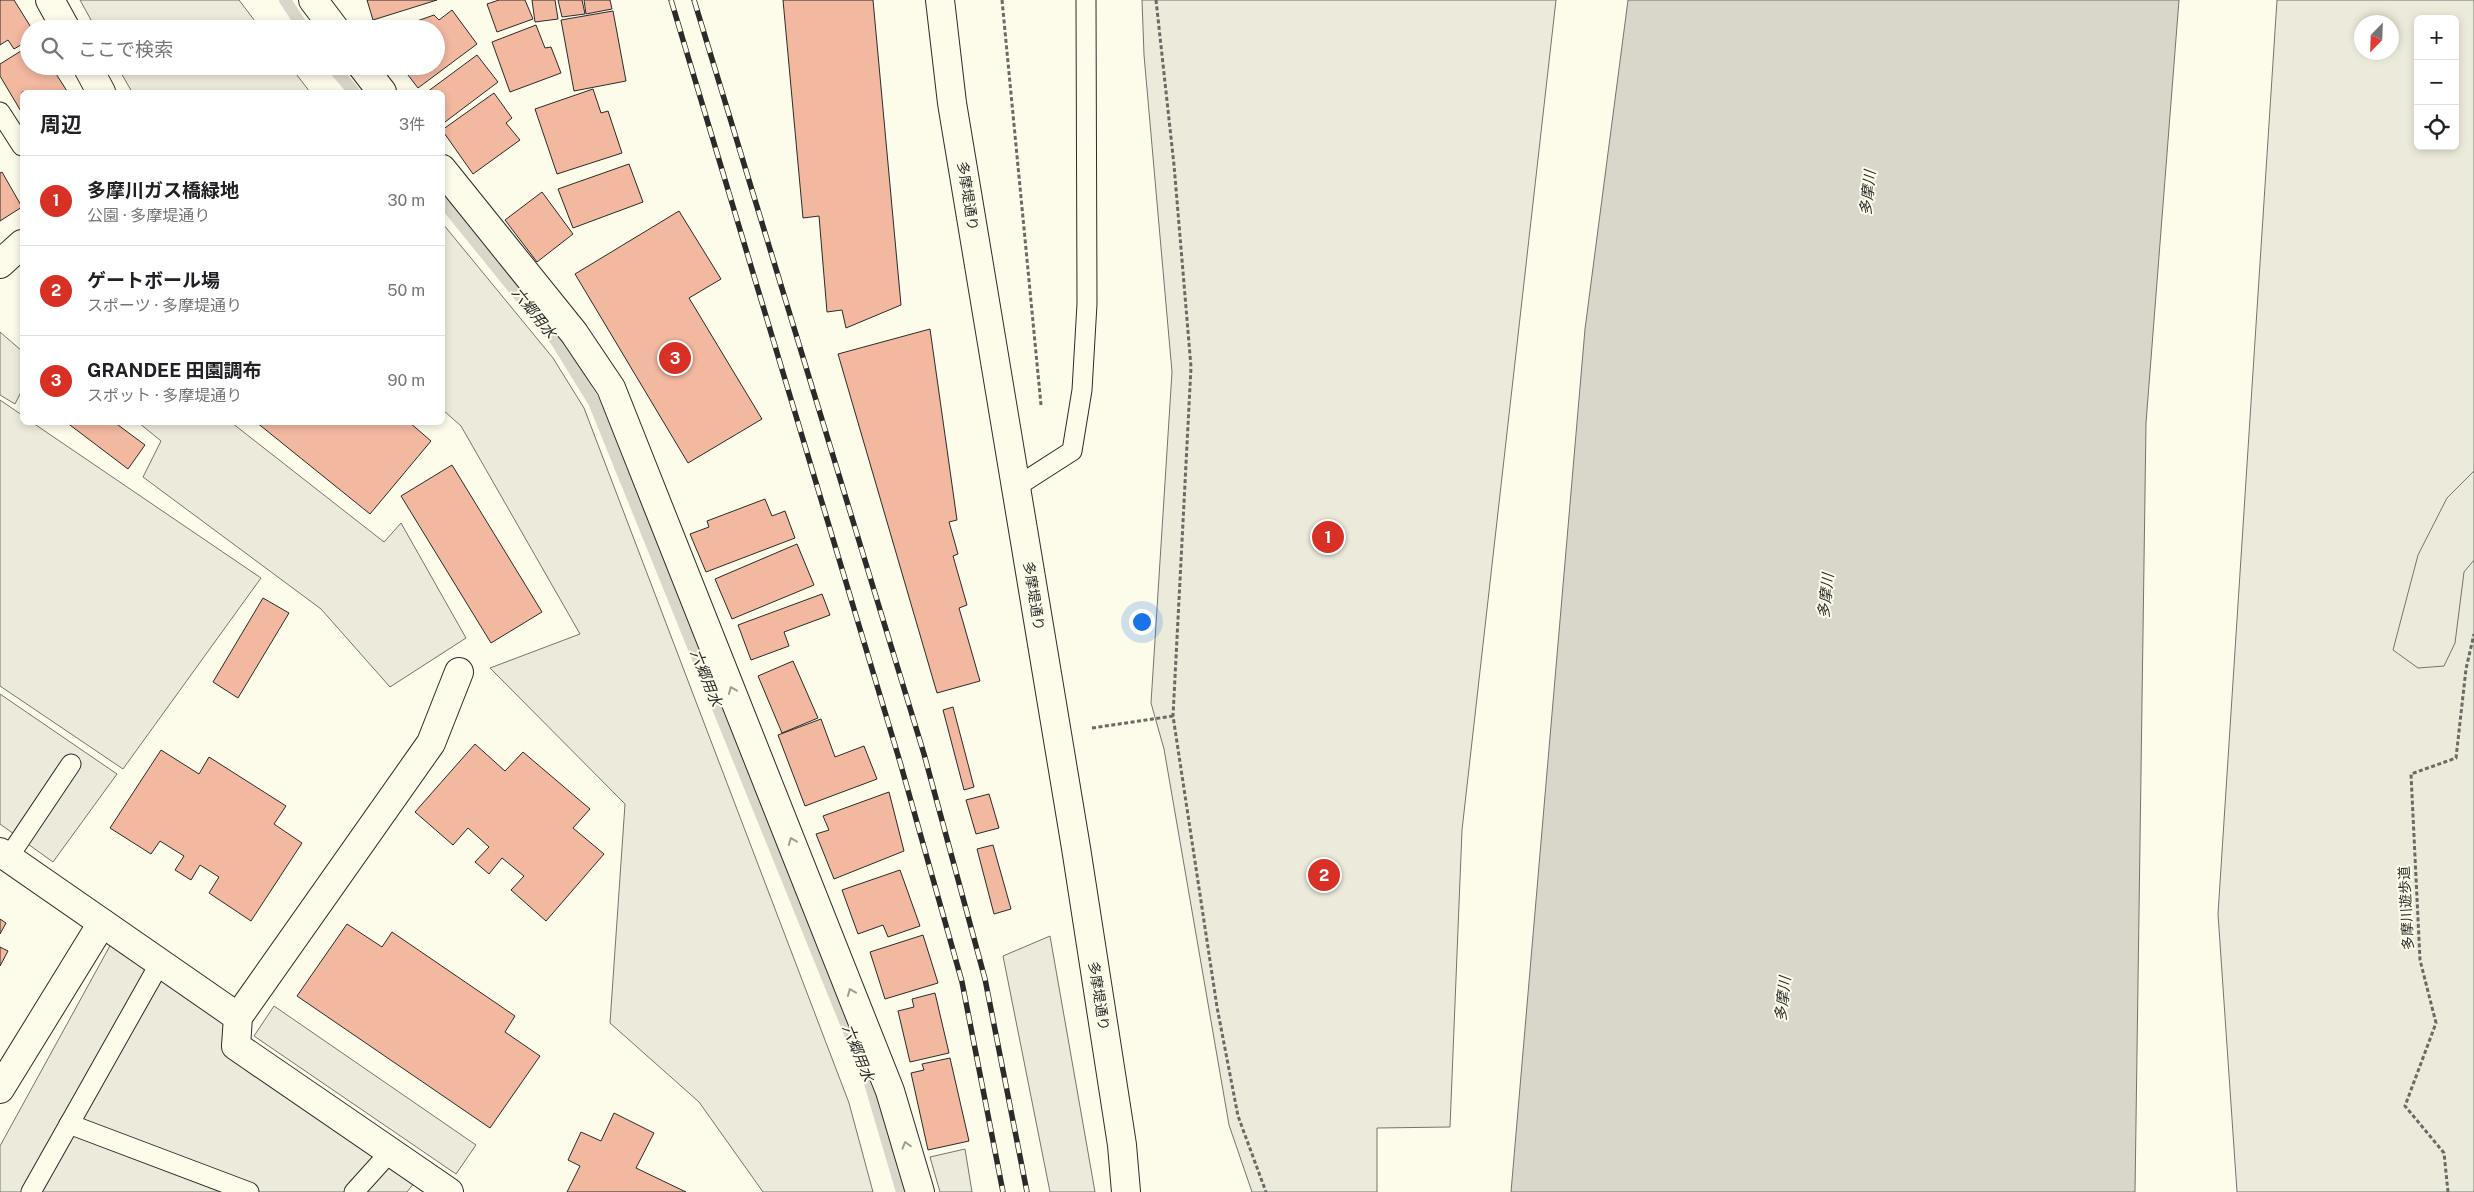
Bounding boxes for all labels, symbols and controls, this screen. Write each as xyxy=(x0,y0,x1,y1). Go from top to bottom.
north arrow xyxy=(2354,15,2399,60)
map controls xyxy=(2414,15,2459,150)
button: + xyxy=(2414,15,2459,60)
search box xyxy=(20,20,445,75)
icon: search xyxy=(38,34,66,62)
text: ここで検索 xyxy=(78,38,173,60)
button: − xyxy=(2414,60,2459,105)
button: locate xyxy=(2414,105,2459,150)
text: 周辺 xyxy=(40,112,82,137)
text: 3件 xyxy=(399,115,425,134)
street label: 多摩堤通り xyxy=(955,160,981,232)
water label: 多摩川 xyxy=(1857,168,1879,216)
text: 多摩川ガス橋緑地 xyxy=(87,179,239,201)
text: 1 xyxy=(53,191,59,210)
text: 30 m xyxy=(388,191,425,210)
text: 公園 · 多摩堤通り xyxy=(87,206,210,225)
text: ゲートボール場 xyxy=(87,269,220,291)
text: 2 xyxy=(51,281,61,300)
text: 50 m xyxy=(387,281,425,300)
water label: 六郷用水 xyxy=(509,284,561,343)
text: スポーツ · 多摩堤通り xyxy=(87,296,242,315)
pin: 3 xyxy=(659,339,691,377)
text: GRANDEE 田園調布 xyxy=(87,359,262,381)
text: 3 xyxy=(51,371,61,390)
text: 90 m xyxy=(388,371,425,390)
text: スポット · 多摩堤通り xyxy=(87,386,242,405)
pin: 1 xyxy=(1312,518,1344,556)
street label: 多摩堤通り xyxy=(1021,560,1047,632)
water label: 多摩川 xyxy=(1815,571,1837,619)
your location xyxy=(1129,609,1155,635)
water label: 六郷用水 xyxy=(687,647,726,711)
one-way arrow xyxy=(727,686,738,695)
one-way arrow xyxy=(787,837,798,846)
pin: 2 xyxy=(1308,856,1340,894)
street label: 多摩川遊歩道 xyxy=(2396,866,2416,950)
street label: 多摩堤通り xyxy=(1086,960,1112,1032)
water label: 多摩川 xyxy=(1772,974,1794,1022)
one-way arrow xyxy=(847,989,857,997)
water label: 六郷用水 xyxy=(839,1022,878,1086)
one-way arrow xyxy=(902,1142,912,1150)

